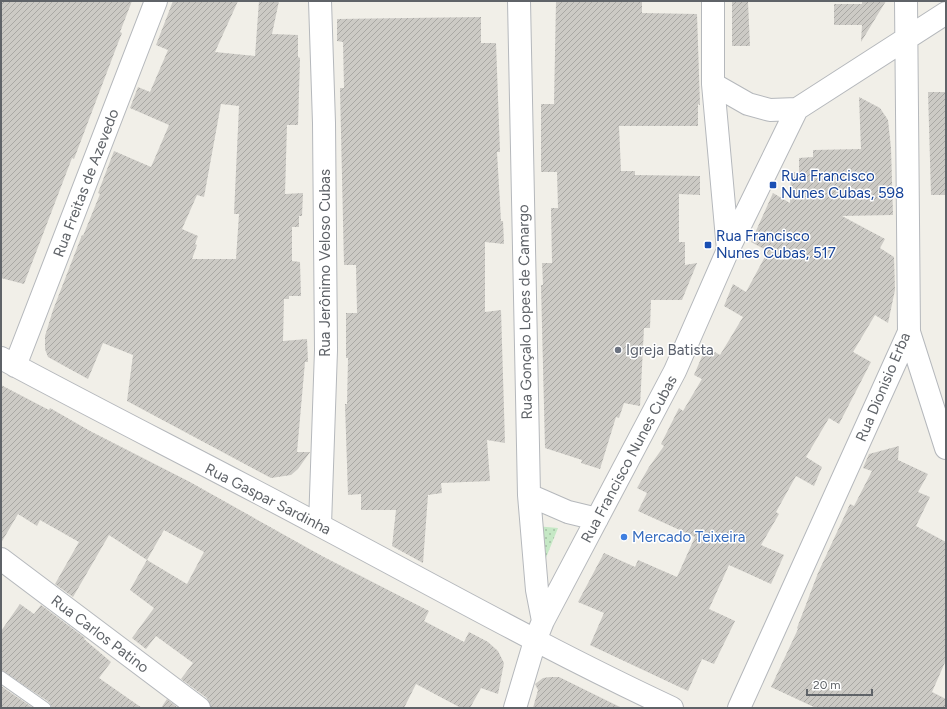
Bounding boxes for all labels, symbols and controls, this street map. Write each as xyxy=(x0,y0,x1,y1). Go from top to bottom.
street label: Rua Freitas de Azevedo xyxy=(49,106,123,260)
place label: Rua Francisco Nunes Cubas, 598 xyxy=(781,167,904,202)
street label: Rua Jerônimo Veloso Cubas xyxy=(316,169,334,357)
marker: Rua Francisco Nunes Cubas, 598 xyxy=(768,180,778,190)
street label: Rua Gonçalo Lopes de Camargo xyxy=(514,204,536,420)
place label: Rua Francisco Nunes Cubas, 517 xyxy=(716,227,836,262)
marker: Rua Francisco Nunes Cubas, 517 xyxy=(703,240,713,250)
street label: Rua Dionisio Erba xyxy=(852,330,914,444)
place label: Igreja Batista xyxy=(626,341,714,359)
marker: Igreja Batista xyxy=(613,345,623,355)
street label: Rua Francisco Nunes Cubas xyxy=(577,372,681,546)
street label: Rua Gaspar Sardinha xyxy=(202,459,334,539)
place label: Mercado Teixeira xyxy=(632,528,745,546)
marker: Mercado Teixeira xyxy=(619,532,629,542)
street label: Rua Carlos Patino xyxy=(48,591,153,677)
scale bar xyxy=(807,671,872,697)
text: 20 m xyxy=(813,678,841,692)

